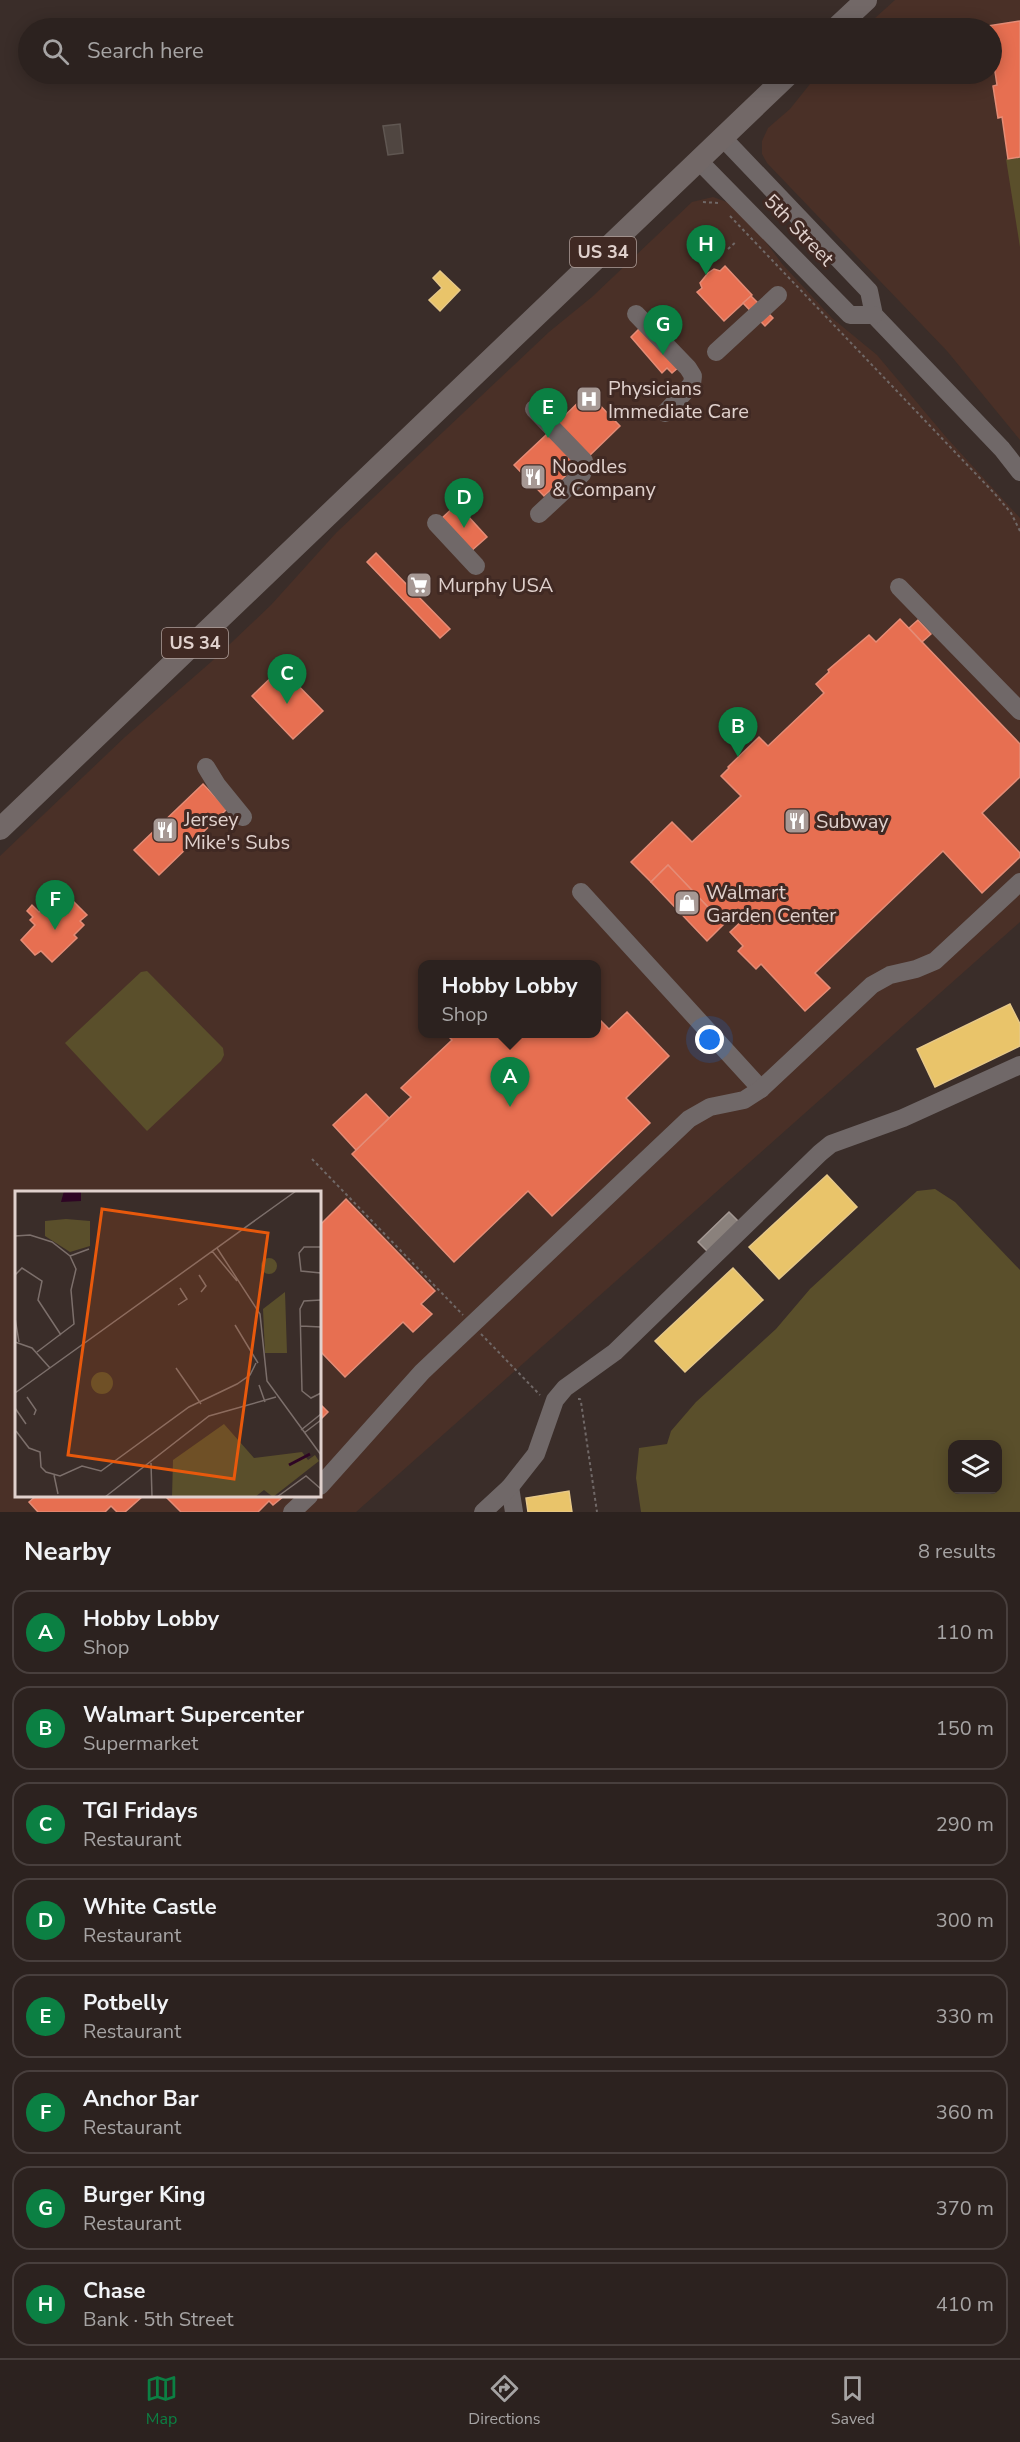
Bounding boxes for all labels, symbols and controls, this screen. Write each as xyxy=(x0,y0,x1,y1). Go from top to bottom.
search box xyxy=(18,18,1002,84)
icon: search xyxy=(39,35,72,68)
text: Search here xyxy=(87,36,204,66)
street label: 5th Street xyxy=(758,188,841,272)
pin: H xyxy=(686,226,726,275)
road number: US 34 xyxy=(570,237,636,267)
pin: G xyxy=(644,306,682,355)
place label: Physicians Immediate Care xyxy=(608,375,749,425)
hospital icon: Physicians Immediate Care xyxy=(574,384,604,414)
pin: E xyxy=(528,388,568,438)
place label: Noodles & Company xyxy=(552,453,657,503)
restaurant icon: Noodles & Company xyxy=(518,462,548,492)
pin: D xyxy=(444,478,484,528)
supermarket icon: Murphy USA xyxy=(404,570,434,600)
place label: Murphy USA xyxy=(438,572,554,599)
road number: US 34 xyxy=(162,628,228,658)
pin: C xyxy=(268,654,306,704)
pin: B xyxy=(718,708,758,757)
place label: Jersey Mike's Subs xyxy=(183,806,290,856)
restaurant icon: Subway xyxy=(782,806,812,836)
place label: Subway xyxy=(816,808,889,835)
restaurant icon: Jersey Mike's Subs xyxy=(150,815,180,845)
place label: Walmart Garden Center xyxy=(706,879,836,929)
pin: F xyxy=(36,880,74,930)
shop icon: Walmart Garden Center xyxy=(672,888,702,918)
popup xyxy=(418,960,601,1038)
text: Hobby Lobby xyxy=(441,971,578,1001)
text: Shop xyxy=(441,1001,488,1028)
your location xyxy=(695,1025,724,1054)
pin: A xyxy=(490,1058,530,1107)
inset map xyxy=(15,1191,321,1497)
map controls xyxy=(948,1440,1002,1494)
button: layers xyxy=(948,1440,1002,1494)
text: Nearby xyxy=(24,1534,111,1569)
text: 8 results xyxy=(918,1538,996,1565)
text: Hobby Lobby xyxy=(83,1604,219,1634)
text: A xyxy=(38,1619,53,1646)
text: 110 m xyxy=(936,1619,994,1646)
text: Shop xyxy=(83,1634,129,1661)
text: Walmart Supercenter xyxy=(83,1700,304,1730)
text: B xyxy=(39,1715,52,1742)
text: 150 m xyxy=(936,1715,994,1742)
text: Supermarket xyxy=(83,1730,198,1757)
text: TGI Fridays xyxy=(83,1796,198,1826)
text: C xyxy=(39,1811,52,1838)
text: 290 m xyxy=(936,1811,994,1838)
text: Restaurant xyxy=(83,1826,181,1853)
text: White Castle xyxy=(83,1892,217,1922)
text: D xyxy=(38,1907,53,1934)
text: 300 m xyxy=(936,1907,994,1934)
text: Restaurant xyxy=(83,1922,181,1949)
text: Potbelly xyxy=(83,1988,168,2018)
text: E xyxy=(40,2003,51,2030)
text: 330 m xyxy=(936,2003,994,2030)
text: Restaurant xyxy=(83,2018,181,2045)
text: Anchor Bar xyxy=(83,2084,199,2114)
text: F xyxy=(40,2099,51,2126)
text: 360 m xyxy=(936,2099,994,2126)
text: Restaurant xyxy=(83,2114,181,2141)
text: Burger King xyxy=(83,2180,205,2210)
text: G xyxy=(38,2195,53,2222)
text: 370 m xyxy=(936,2195,994,2222)
text: Restaurant xyxy=(83,2210,181,2237)
text: Chase xyxy=(83,2276,146,2306)
text: H xyxy=(38,2291,53,2318)
text: 410 m xyxy=(936,2291,994,2318)
text: Bank · 5th Street xyxy=(83,2306,233,2333)
tab: Map xyxy=(145,2372,178,2430)
tab: Directions xyxy=(468,2372,540,2430)
tab: Saved xyxy=(831,2372,875,2430)

